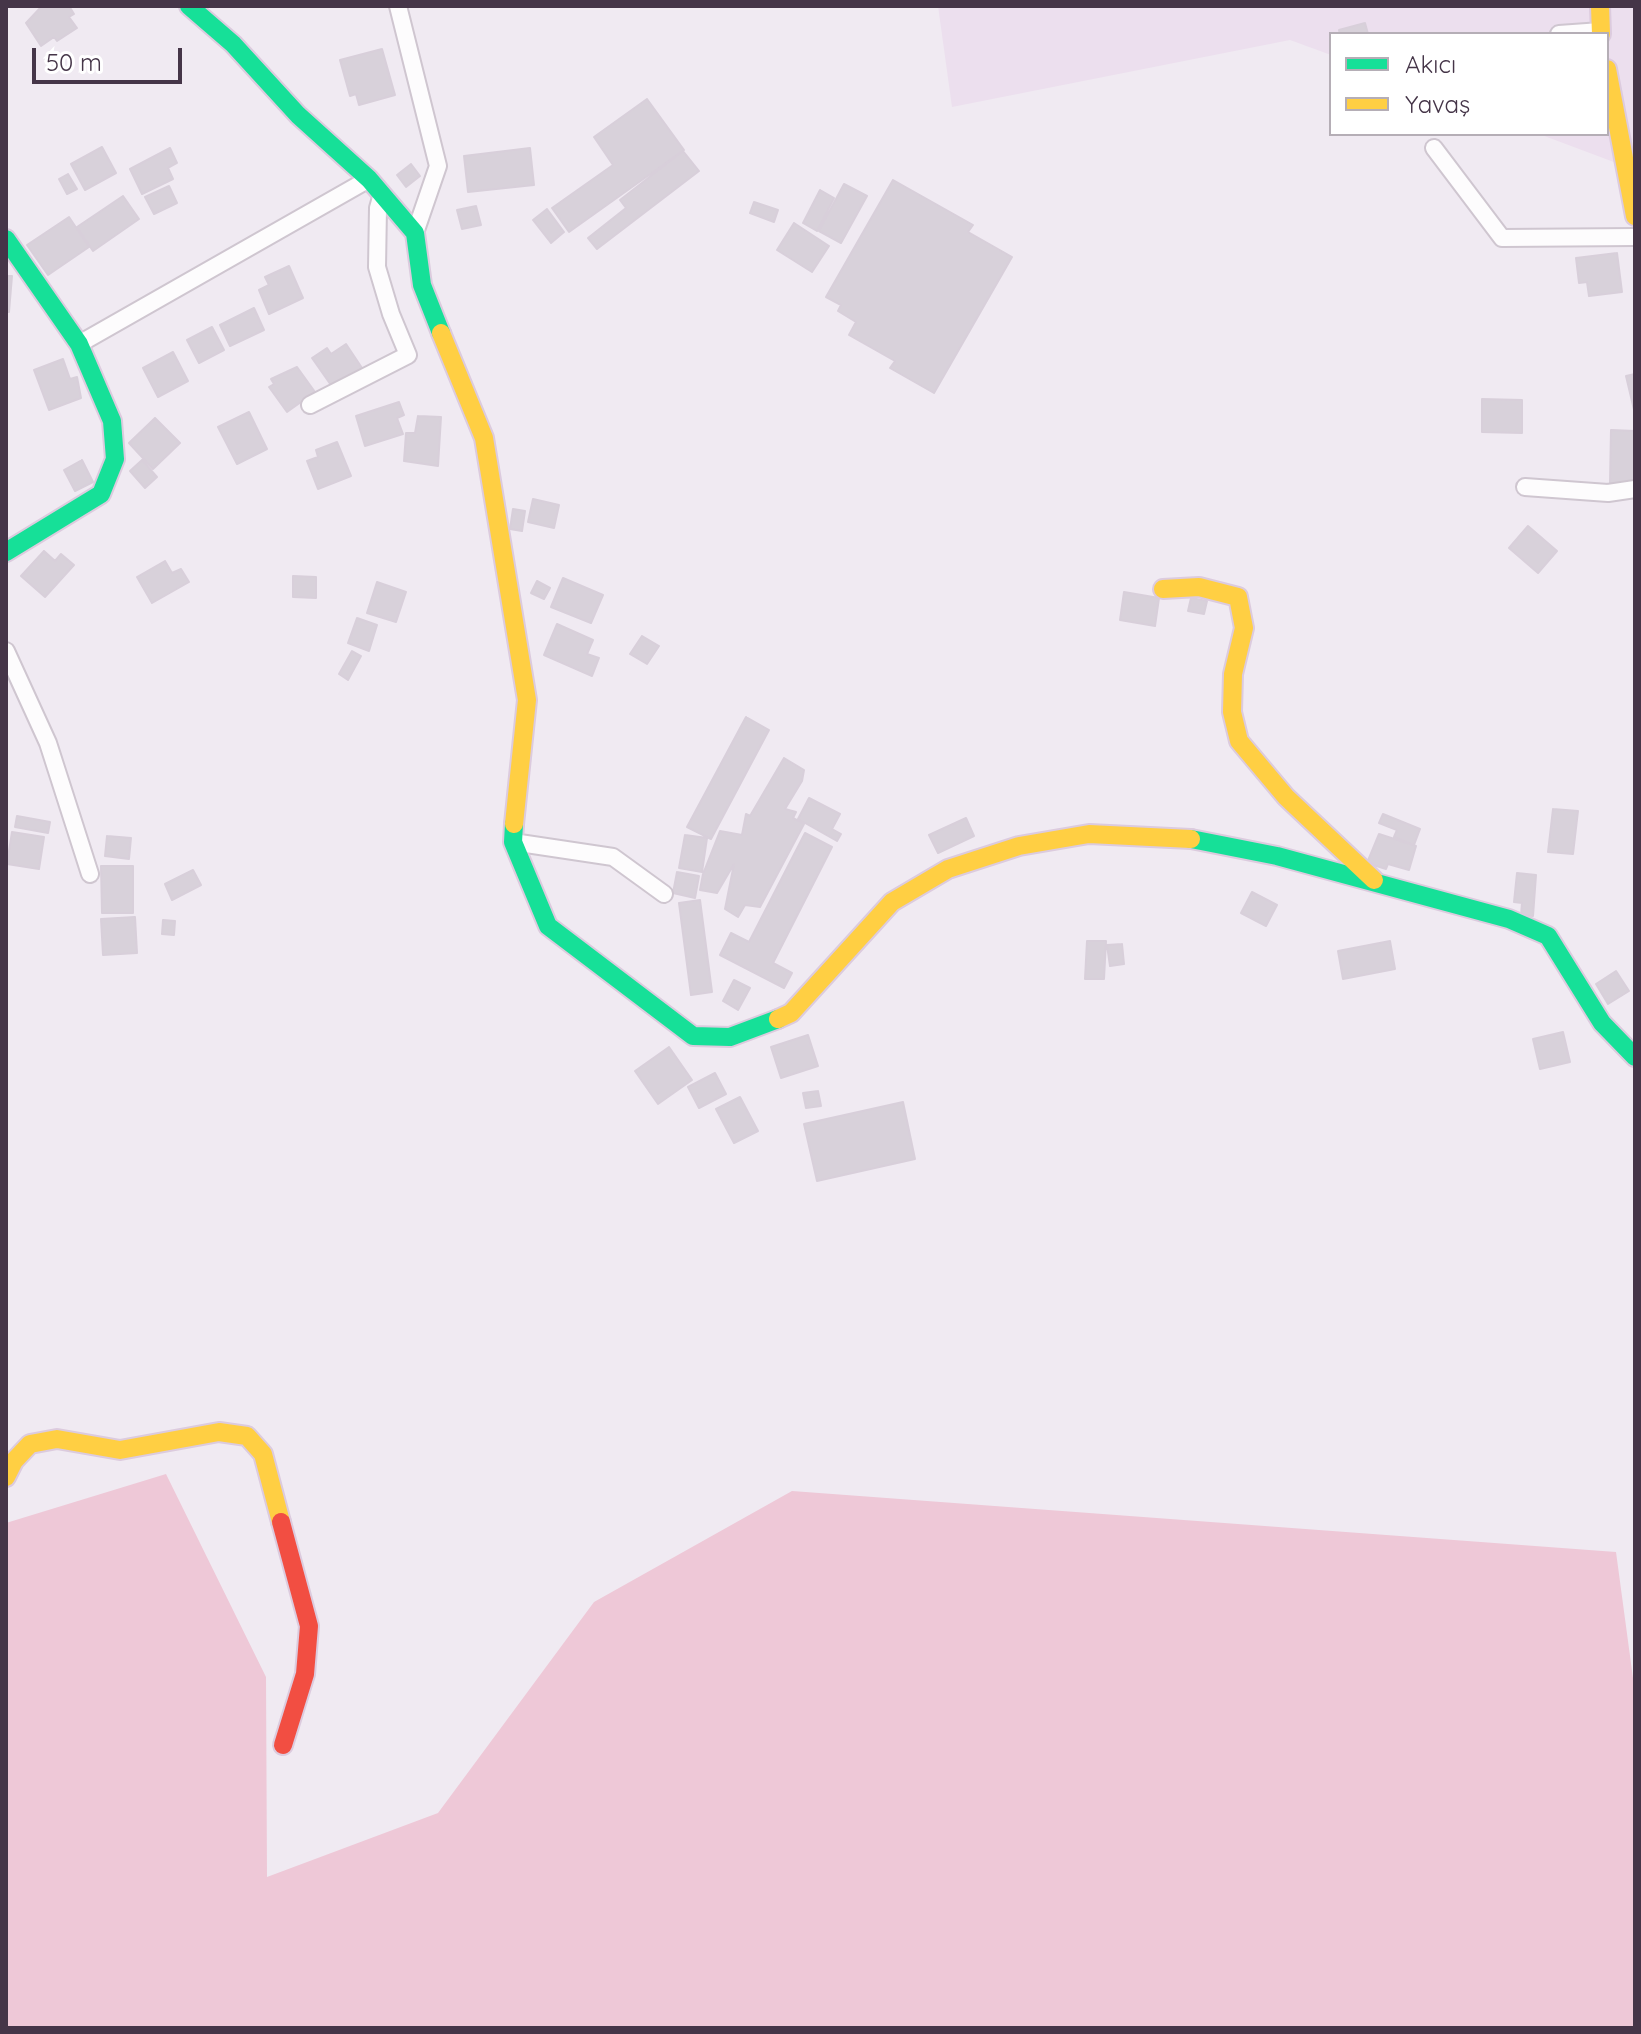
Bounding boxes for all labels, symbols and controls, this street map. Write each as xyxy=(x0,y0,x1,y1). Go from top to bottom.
scale bar xyxy=(36,32,186,82)
legend xyxy=(1329,32,1609,136)
text: 50 m xyxy=(46,47,102,77)
text: Akıcı xyxy=(1405,49,1456,79)
text: Yavaş xyxy=(1405,89,1470,119)

